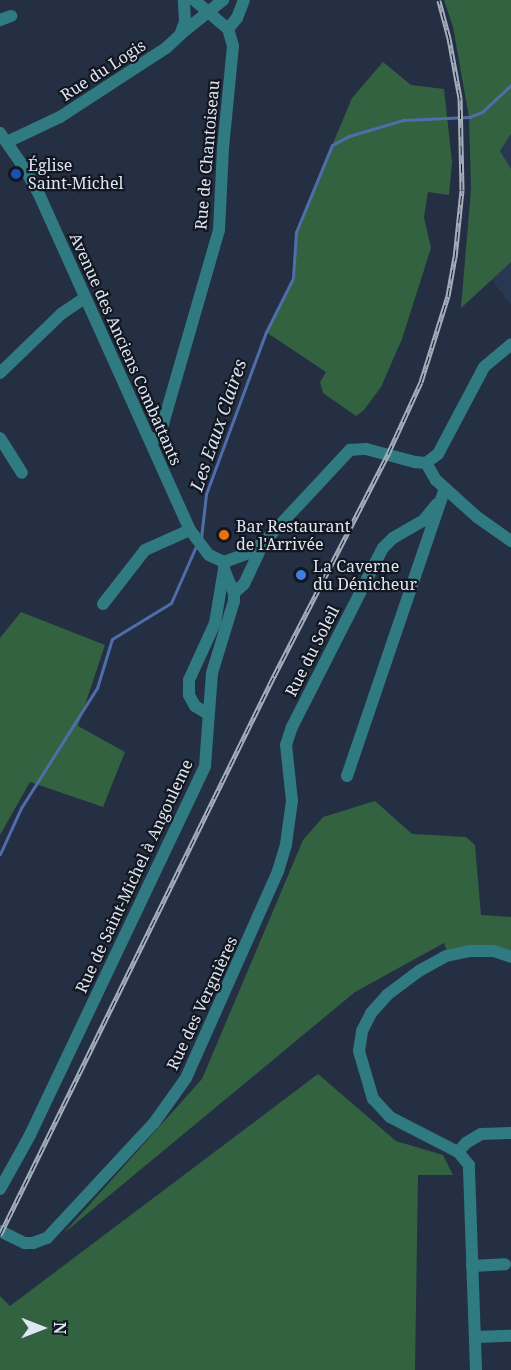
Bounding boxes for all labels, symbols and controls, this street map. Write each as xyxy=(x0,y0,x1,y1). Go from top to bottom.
street label: Rue du Logis xyxy=(57,35,149,105)
street label: Rue de Chantoiseau xyxy=(191,79,223,231)
place label: Église Saint-Michel xyxy=(28,155,123,193)
marker: Église Saint-Michel xyxy=(9,167,23,181)
street label: Avenue des Anciens Combattants xyxy=(66,230,186,468)
water label: Les Eaux Claires xyxy=(185,356,251,494)
place label: Bar Restaurant de l'Arrivée xyxy=(236,516,350,554)
marker: Bar Restaurant de l'Arrivée xyxy=(217,528,231,542)
place label: La Caverne du Dénicheur xyxy=(313,556,417,594)
marker: La Caverne du Dénicheur xyxy=(294,568,308,582)
street label: Rue du Soleil xyxy=(281,603,343,699)
street label: Rue de Saint-Michel à Angouleme xyxy=(71,756,197,996)
street label: Rue des Vergnières xyxy=(163,933,241,1073)
north arrow xyxy=(12,1298,72,1358)
text: N xyxy=(49,1322,71,1334)

